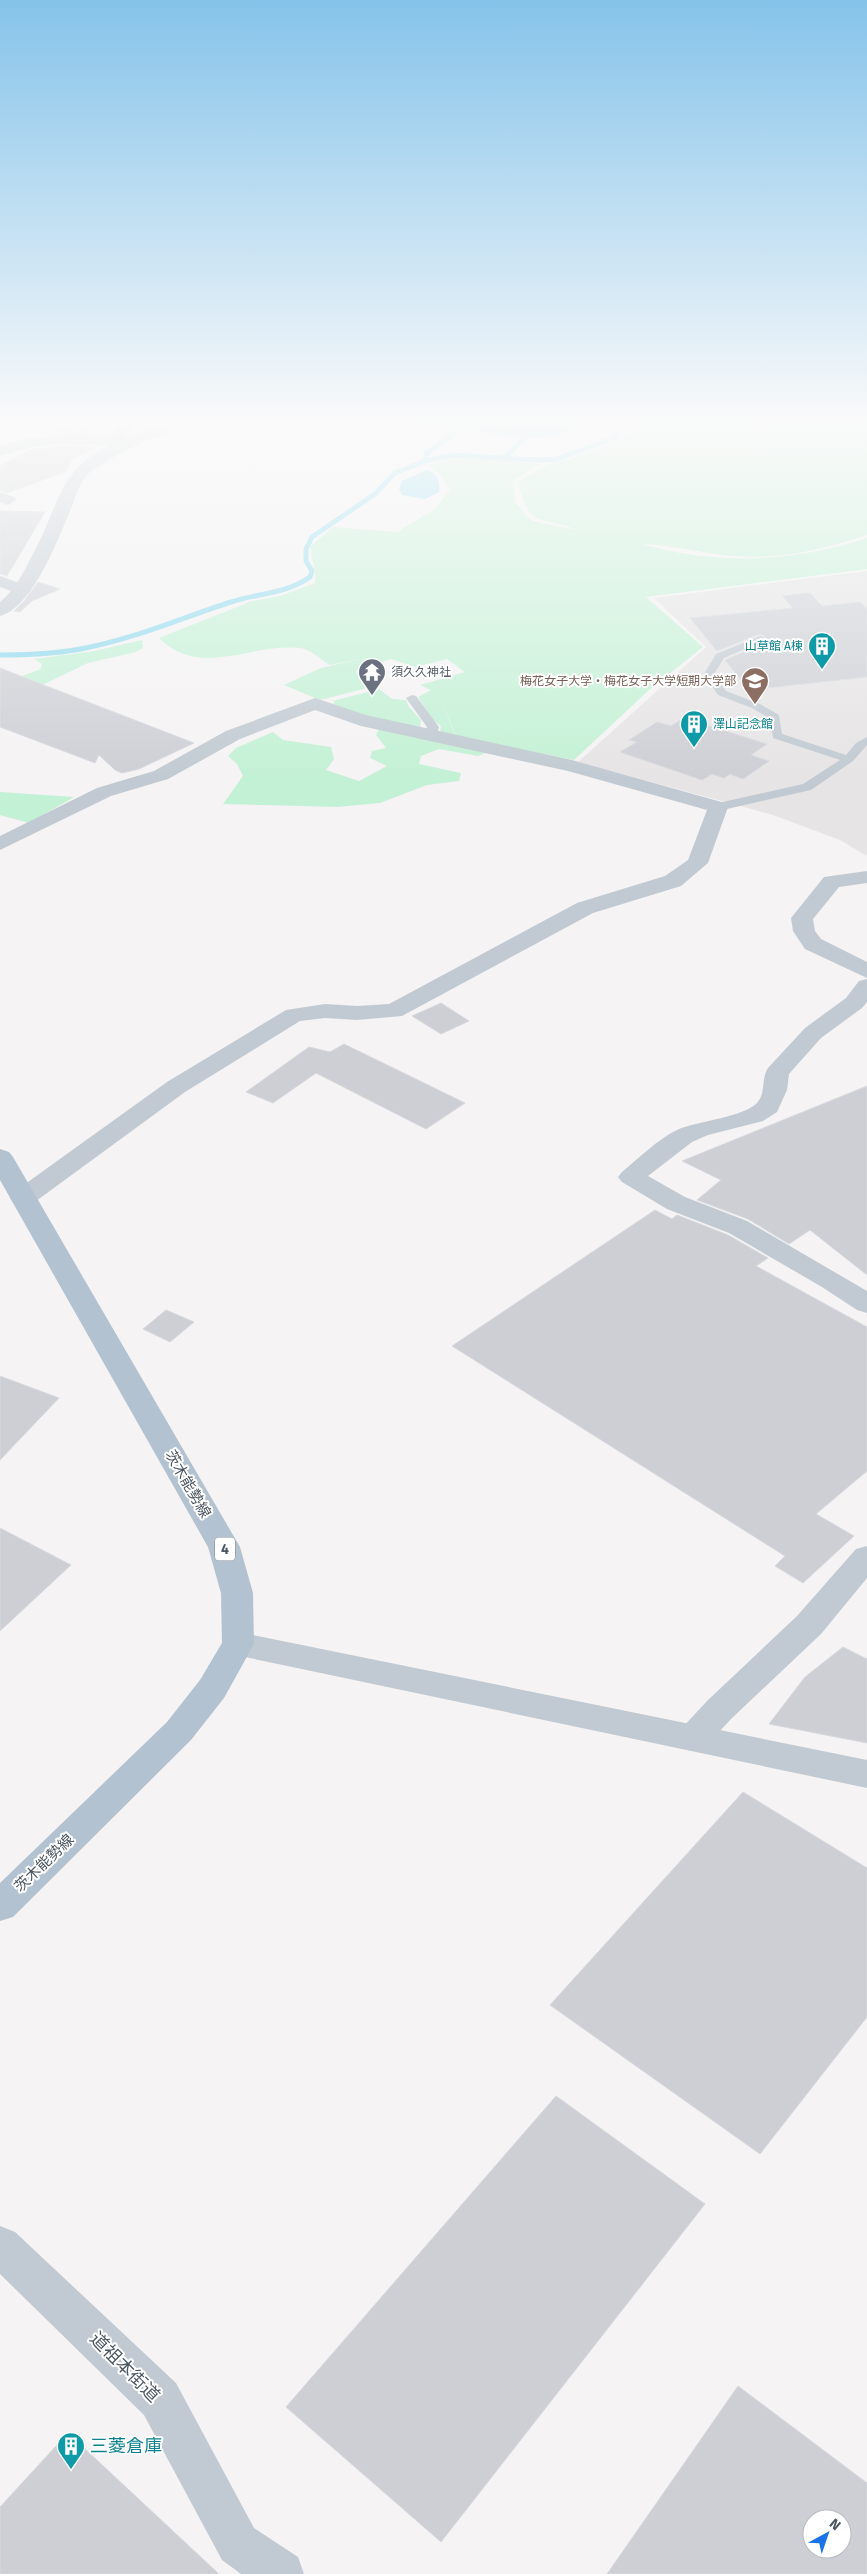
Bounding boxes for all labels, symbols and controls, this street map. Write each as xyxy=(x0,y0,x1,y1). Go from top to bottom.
building icon: 山草館 A棟 xyxy=(807,631,837,670)
place label: 山草館 A棟 xyxy=(745,639,803,653)
temple icon: 須久久神社 xyxy=(357,657,387,696)
place label: 須久久神社 xyxy=(391,665,451,679)
school or university icon: 梅花女子大学・梅花女子大学短期大学部 xyxy=(740,666,770,705)
place label: 梅花女子大学・梅花女子大学短期大学部 xyxy=(520,674,736,688)
building icon: 澤山記念館 xyxy=(679,709,709,748)
place label: 澤山記念館 xyxy=(713,717,773,731)
street label: 茨木能勢線 xyxy=(161,1447,215,1521)
road number: 4 xyxy=(215,1538,235,1560)
street label: 茨木能勢線 xyxy=(11,1830,77,1896)
street label: 道祖本街道 xyxy=(85,2327,165,2407)
building icon: 三菱倉庫 xyxy=(56,2431,86,2470)
place label: 三菱倉庫 xyxy=(90,2435,162,2457)
north arrow xyxy=(802,2509,852,2559)
text: N xyxy=(826,2515,844,2534)

